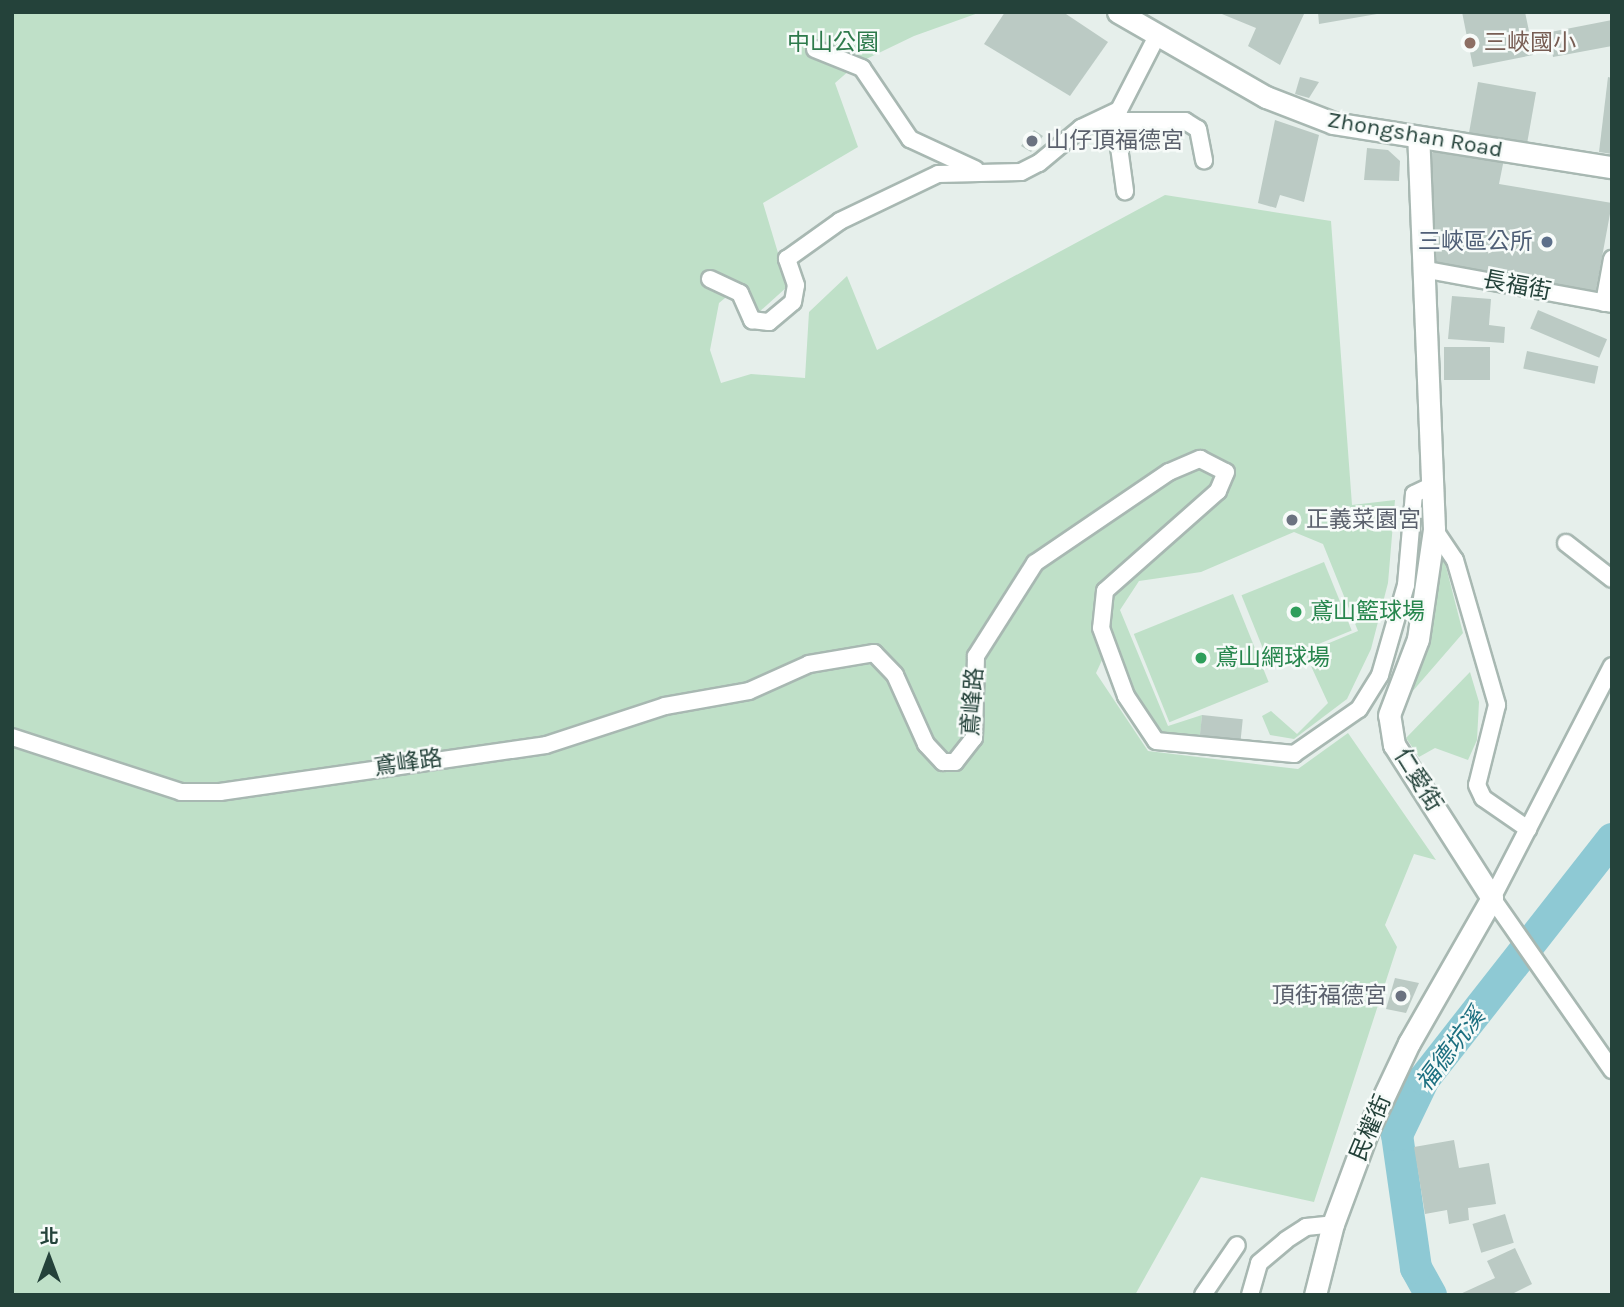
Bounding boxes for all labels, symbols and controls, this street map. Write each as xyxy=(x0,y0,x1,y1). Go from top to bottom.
park label: 中山公園 xyxy=(787,29,879,57)
place label: 三峽國小 xyxy=(1484,29,1576,57)
marker: 三峽國小 xyxy=(1462,35,1478,51)
street label: Zhongshan Road xyxy=(1325,106,1505,164)
place label: 山仔頂福德宮 xyxy=(1046,127,1184,155)
marker: 山仔頂福德宮 xyxy=(1024,133,1040,149)
place label: 三峽區公所 xyxy=(1418,228,1533,256)
marker: 三峽區公所 xyxy=(1539,234,1555,250)
street label: 長福街 xyxy=(1481,266,1553,306)
place label: 正義菜園宮 xyxy=(1306,506,1421,534)
marker: 正義菜園宮 xyxy=(1284,512,1300,528)
place label: 鳶山籃球場 xyxy=(1310,598,1425,626)
marker: 鳶山籃球場 xyxy=(1288,604,1304,620)
place label: 鳶山網球場 xyxy=(1215,644,1330,672)
marker: 鳶山網球場 xyxy=(1193,650,1209,666)
street label: 鳶峰路 xyxy=(957,667,989,737)
street label: 仁愛街 xyxy=(1388,743,1448,817)
street label: 鳶峰路 xyxy=(372,745,444,781)
place label: 頂街福德宮 xyxy=(1272,982,1387,1010)
marker: 頂街福德宮 xyxy=(1393,988,1409,1004)
water label: 福德坑溪 xyxy=(1411,1003,1491,1097)
street label: 民權街 xyxy=(1345,1091,1397,1165)
north arrow xyxy=(14,1223,84,1293)
text: 北 xyxy=(39,1226,59,1248)

